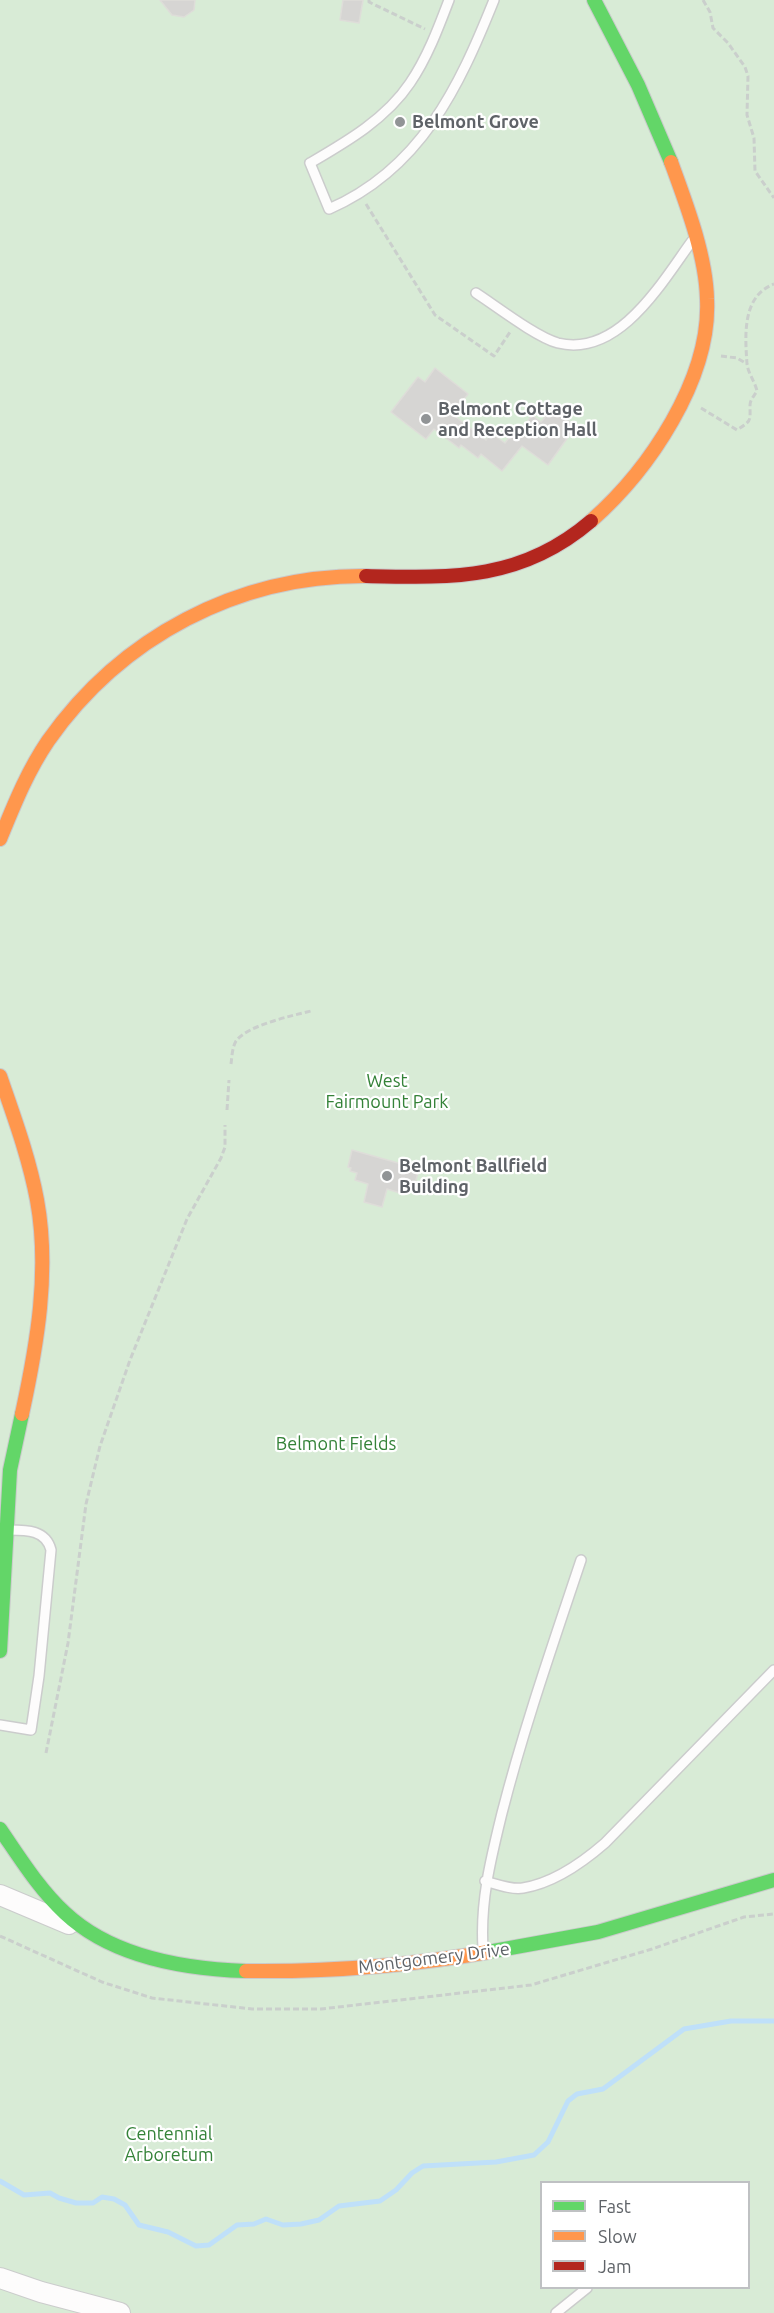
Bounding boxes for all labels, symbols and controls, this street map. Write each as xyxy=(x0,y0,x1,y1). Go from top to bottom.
place label: Belmont Grove xyxy=(412,111,539,133)
marker: Belmont Grove xyxy=(393,115,407,129)
place label: Belmont Cottage and Reception Hall xyxy=(438,398,597,440)
marker: Belmont Cottage and Reception Hall xyxy=(419,412,433,426)
park label: West Fairmount Park xyxy=(326,1070,448,1112)
place label: Belmont Ballfield Building xyxy=(399,1155,547,1198)
marker: Belmont Ballfield Building xyxy=(380,1169,394,1183)
park label: Belmont Fields xyxy=(276,1433,396,1455)
street label: Montgomery Drive xyxy=(357,1938,511,1978)
park label: Centennial Arboretum xyxy=(124,2123,214,2166)
legend xyxy=(540,2181,750,2289)
text: Fast xyxy=(598,2196,631,2216)
text: Slow xyxy=(598,2226,637,2246)
text: Jam xyxy=(598,2256,632,2276)

